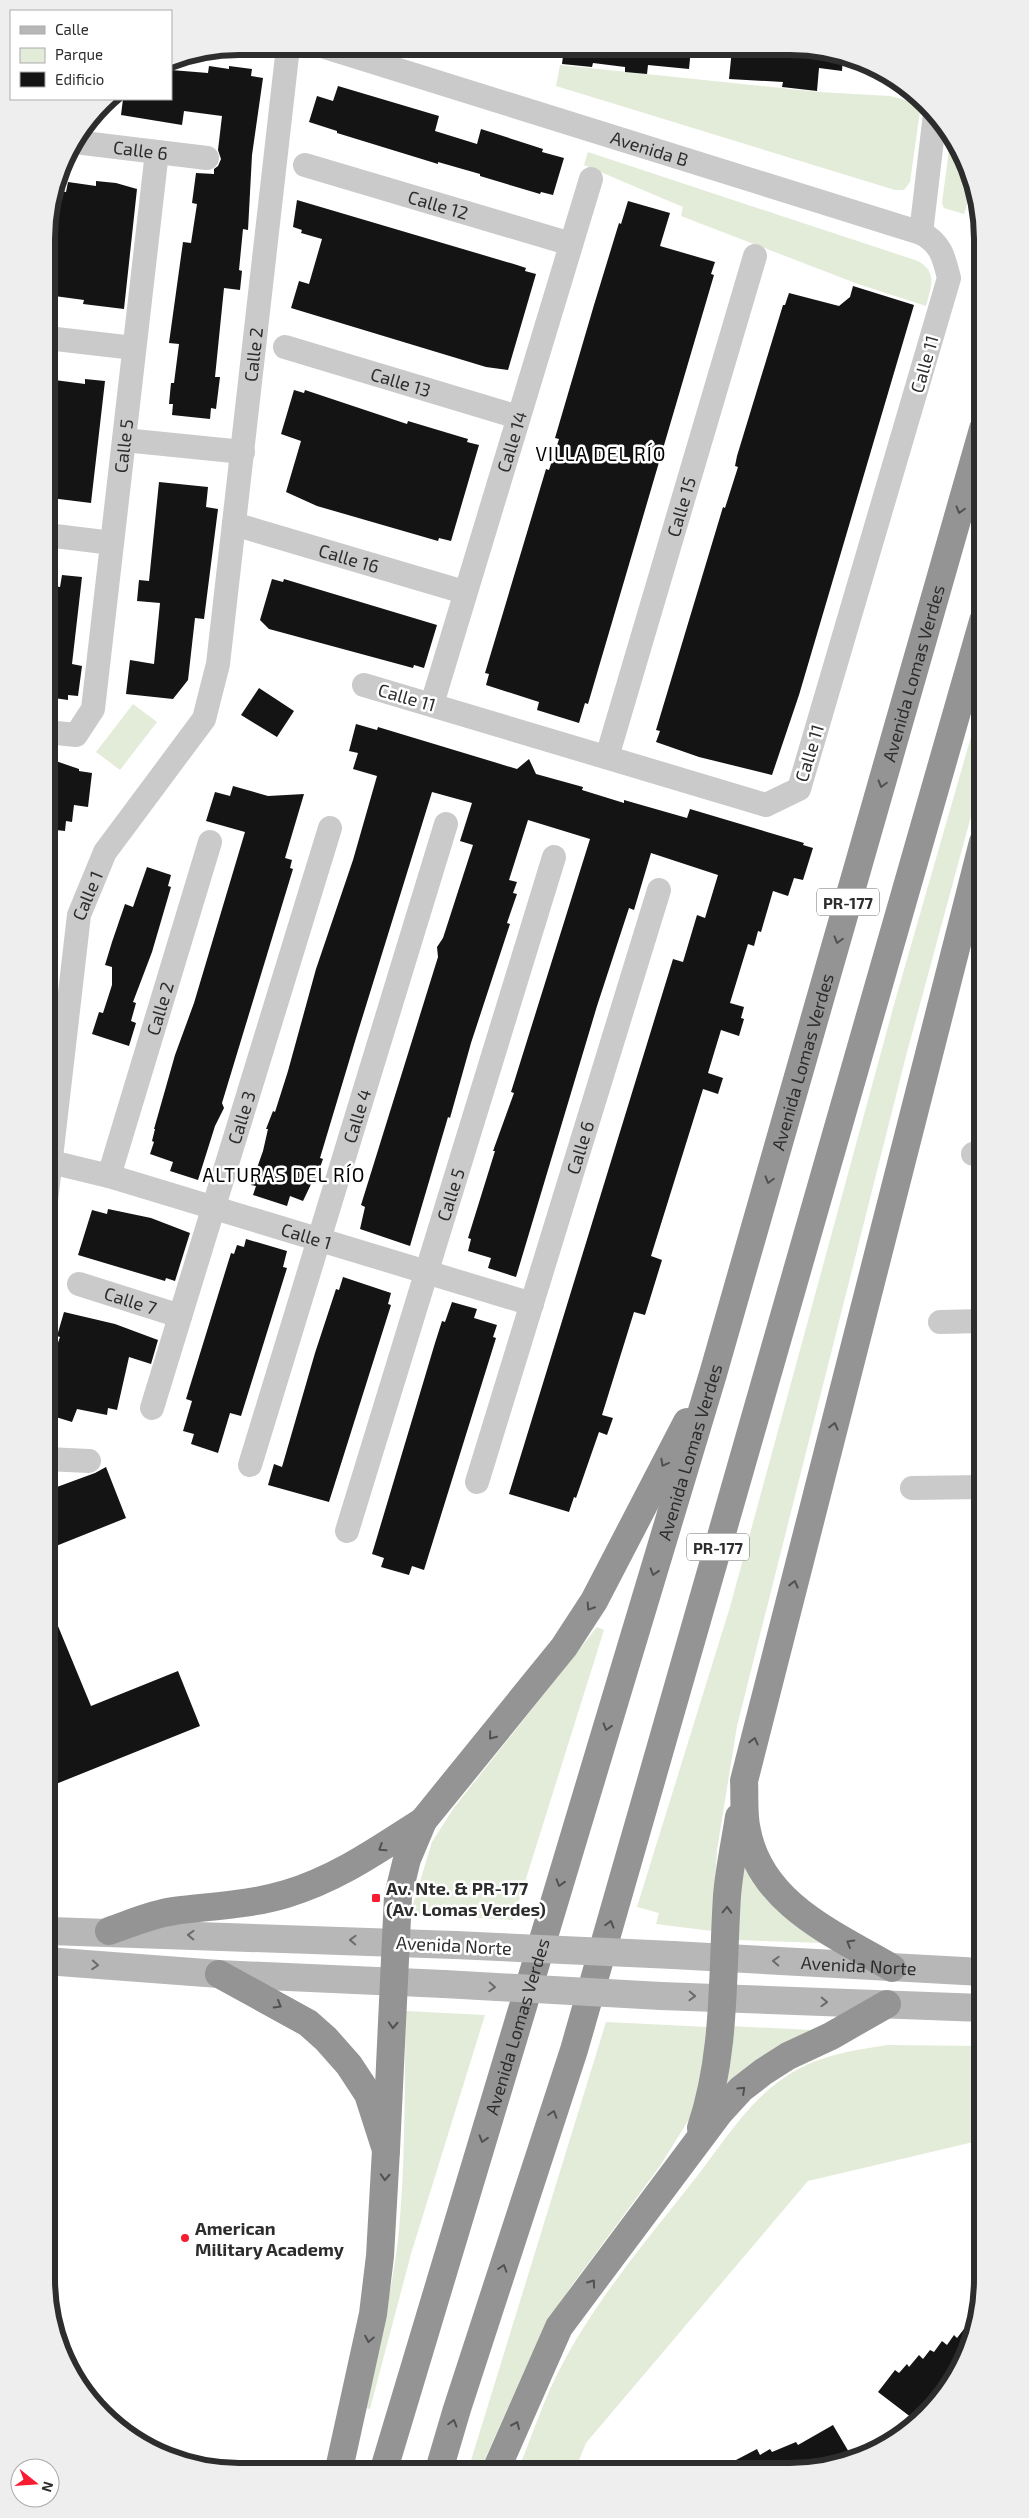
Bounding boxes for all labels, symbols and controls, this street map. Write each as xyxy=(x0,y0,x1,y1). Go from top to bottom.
legend xyxy=(10,10,172,100)
text: Calle xyxy=(55,20,89,38)
text: Parque xyxy=(55,45,103,63)
text: Edificio xyxy=(55,70,104,88)
street label: Avenida B xyxy=(608,126,691,171)
street label: Calle 6 xyxy=(112,136,169,164)
street label: Calle 12 xyxy=(405,185,471,224)
street label: Calle 2 xyxy=(239,326,267,383)
street label: Calle 11 xyxy=(905,333,943,395)
street label: Calle 13 xyxy=(368,362,434,401)
street label: Calle 14 xyxy=(492,409,531,475)
street label: Calle 5 xyxy=(109,418,137,474)
district label: VILLA DEL RÍO xyxy=(536,442,666,465)
street label: Calle 15 xyxy=(662,474,700,539)
one-way arrow xyxy=(956,505,966,513)
street label: Calle 16 xyxy=(316,539,382,577)
street label: Avenida Lomas Verdes xyxy=(877,582,949,764)
street label: Calle 11 xyxy=(376,678,438,716)
street label: Calle 11 xyxy=(790,722,828,784)
one-way arrow xyxy=(878,779,888,787)
street label: Calle 1 xyxy=(67,867,107,924)
road number: PR-177 xyxy=(817,889,879,916)
one-way arrow xyxy=(833,935,843,943)
street label: Avenida Lomas Verdes xyxy=(766,971,838,1153)
street label: Calle 2 xyxy=(141,979,178,1038)
street label: Calle 4 xyxy=(338,1086,375,1146)
street label: Calle 3 xyxy=(223,1088,260,1147)
street label: Calle 6 xyxy=(561,1118,598,1177)
district label: ALTURAS DEL RÍO xyxy=(202,1163,366,1186)
street label: Calle 5 xyxy=(432,1165,469,1224)
one-way arrow xyxy=(764,1176,774,1184)
street label: Calle 1 xyxy=(279,1218,334,1254)
street label: Calle 7 xyxy=(102,1282,159,1319)
street label: Avenida Lomas Verdes xyxy=(653,1361,726,1543)
one-way arrow xyxy=(828,1422,839,1431)
one-way arrow xyxy=(661,1458,671,1467)
road number: PR-177 xyxy=(687,1534,749,1560)
one-way arrow xyxy=(649,1567,659,1575)
one-way arrow xyxy=(788,1579,799,1588)
one-way arrow xyxy=(587,1602,596,1611)
one-way arrow xyxy=(602,1723,612,1731)
one-way arrow xyxy=(488,1731,497,1740)
one-way arrow xyxy=(748,1737,759,1746)
one-way arrow xyxy=(378,1841,387,1851)
place label: Av. Nte. & PR-177 (Av. Lomas Verdes) xyxy=(386,1877,546,1920)
one-way arrow xyxy=(555,1878,565,1886)
marker: Av. Nte. & PR-177 (Av. Lomas Verdes) xyxy=(370,1892,382,1904)
one-way arrow xyxy=(721,1905,732,1913)
one-way arrow xyxy=(604,1921,614,1929)
one-way arrow xyxy=(187,1930,194,1940)
street label: Avenida Norte xyxy=(396,1931,512,1959)
one-way arrow xyxy=(349,1935,357,1946)
street label: Avenida Lomas Verdes xyxy=(480,1936,554,2117)
one-way arrow xyxy=(847,1940,856,1950)
street label: Avenida Norte xyxy=(800,1951,917,1979)
one-way arrow xyxy=(772,1956,780,1967)
one-way arrow xyxy=(91,1959,99,1970)
one-way arrow xyxy=(489,1981,497,1992)
one-way arrow xyxy=(688,1991,696,2002)
one-way arrow xyxy=(820,1996,828,2007)
one-way arrow xyxy=(272,1999,281,2009)
one-way arrow xyxy=(387,2022,398,2030)
one-way arrow xyxy=(736,2086,745,2095)
one-way arrow xyxy=(547,2110,557,2118)
one-way arrow xyxy=(478,2134,488,2143)
one-way arrow xyxy=(379,2174,390,2182)
place label: American Military Academy xyxy=(195,2217,345,2260)
marker: American Military Academy xyxy=(179,2232,191,2244)
one-way arrow xyxy=(497,2264,507,2273)
one-way arrow xyxy=(586,2279,595,2289)
one-way arrow xyxy=(364,2334,374,2343)
one-way arrow xyxy=(447,2419,457,2427)
one-way arrow xyxy=(509,2421,520,2430)
north arrow xyxy=(10,2458,60,2508)
text: N xyxy=(38,2480,58,2494)

